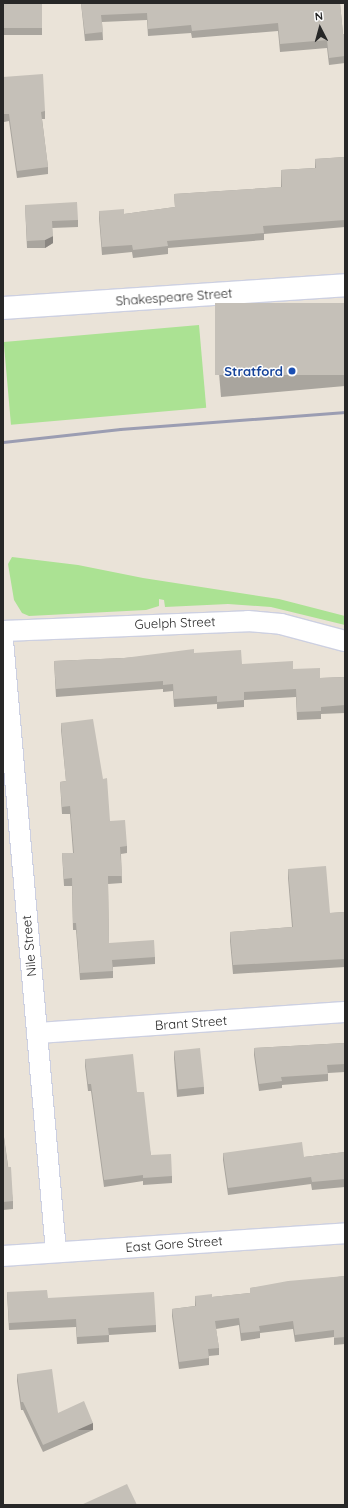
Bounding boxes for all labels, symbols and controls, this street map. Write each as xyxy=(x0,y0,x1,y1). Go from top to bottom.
north arrow xyxy=(300,8,340,48)
text: N xyxy=(314,9,324,23)
street label: Shakespeare Street xyxy=(115,285,233,309)
place label: Stratford xyxy=(224,363,283,379)
marker: Stratford xyxy=(286,365,298,377)
street label: Guelph Street xyxy=(134,614,216,632)
street label: Nile Street xyxy=(19,915,39,977)
street label: Brant Street xyxy=(154,1013,228,1033)
street label: East Gore Street xyxy=(125,1233,223,1255)

